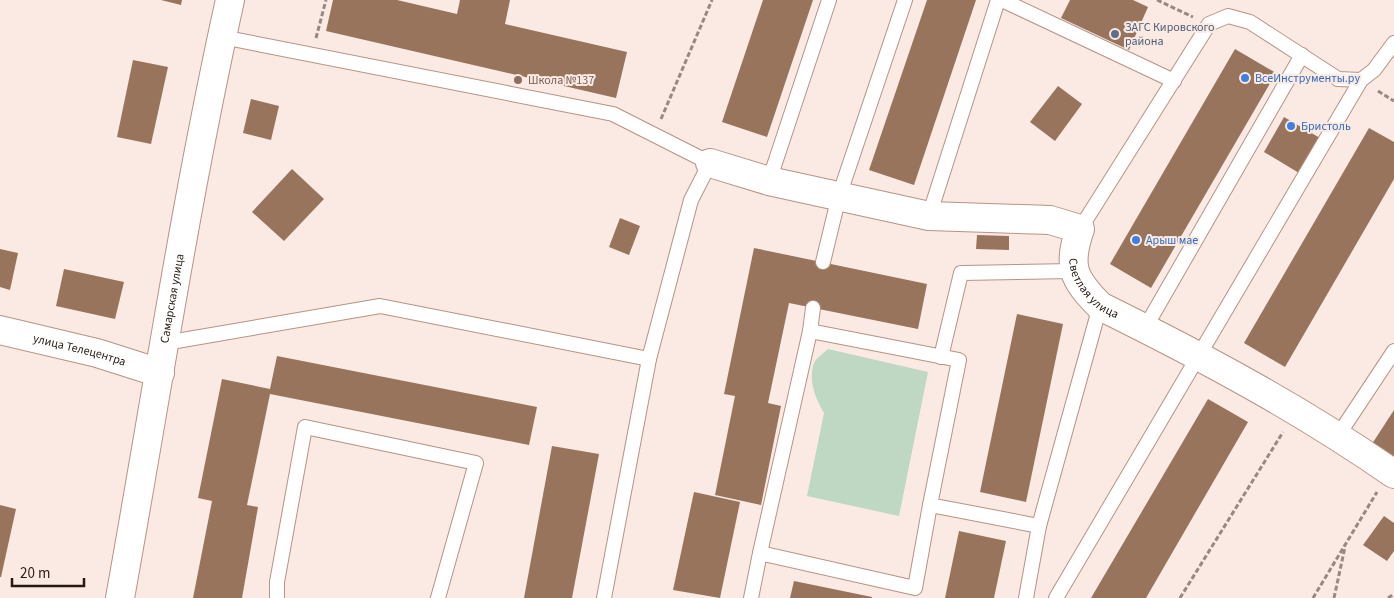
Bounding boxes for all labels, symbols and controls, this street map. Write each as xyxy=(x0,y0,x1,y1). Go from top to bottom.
place label: ЗАГС Кировского района xyxy=(1125,19,1215,50)
marker: ЗАГС Кировского района xyxy=(1109,28,1121,40)
place label: ВсеИнструменты.ру xyxy=(1255,70,1360,87)
place label: Школа №137 xyxy=(528,72,594,89)
marker: ВсеИнструменты.ру xyxy=(1239,72,1251,84)
marker: Школа №137 xyxy=(512,74,524,86)
place label: Бристоль xyxy=(1301,118,1351,135)
marker: Бристоль xyxy=(1285,120,1297,132)
place label: Арыш мае xyxy=(1146,232,1198,249)
marker: Арыш мае xyxy=(1130,234,1142,246)
street label: Самарская улица xyxy=(156,252,189,345)
street label: Светлая улица xyxy=(1064,258,1122,323)
street label: улица Телецентра xyxy=(31,330,128,371)
scale bar xyxy=(12,556,85,588)
text: 20 m xyxy=(20,563,50,584)

